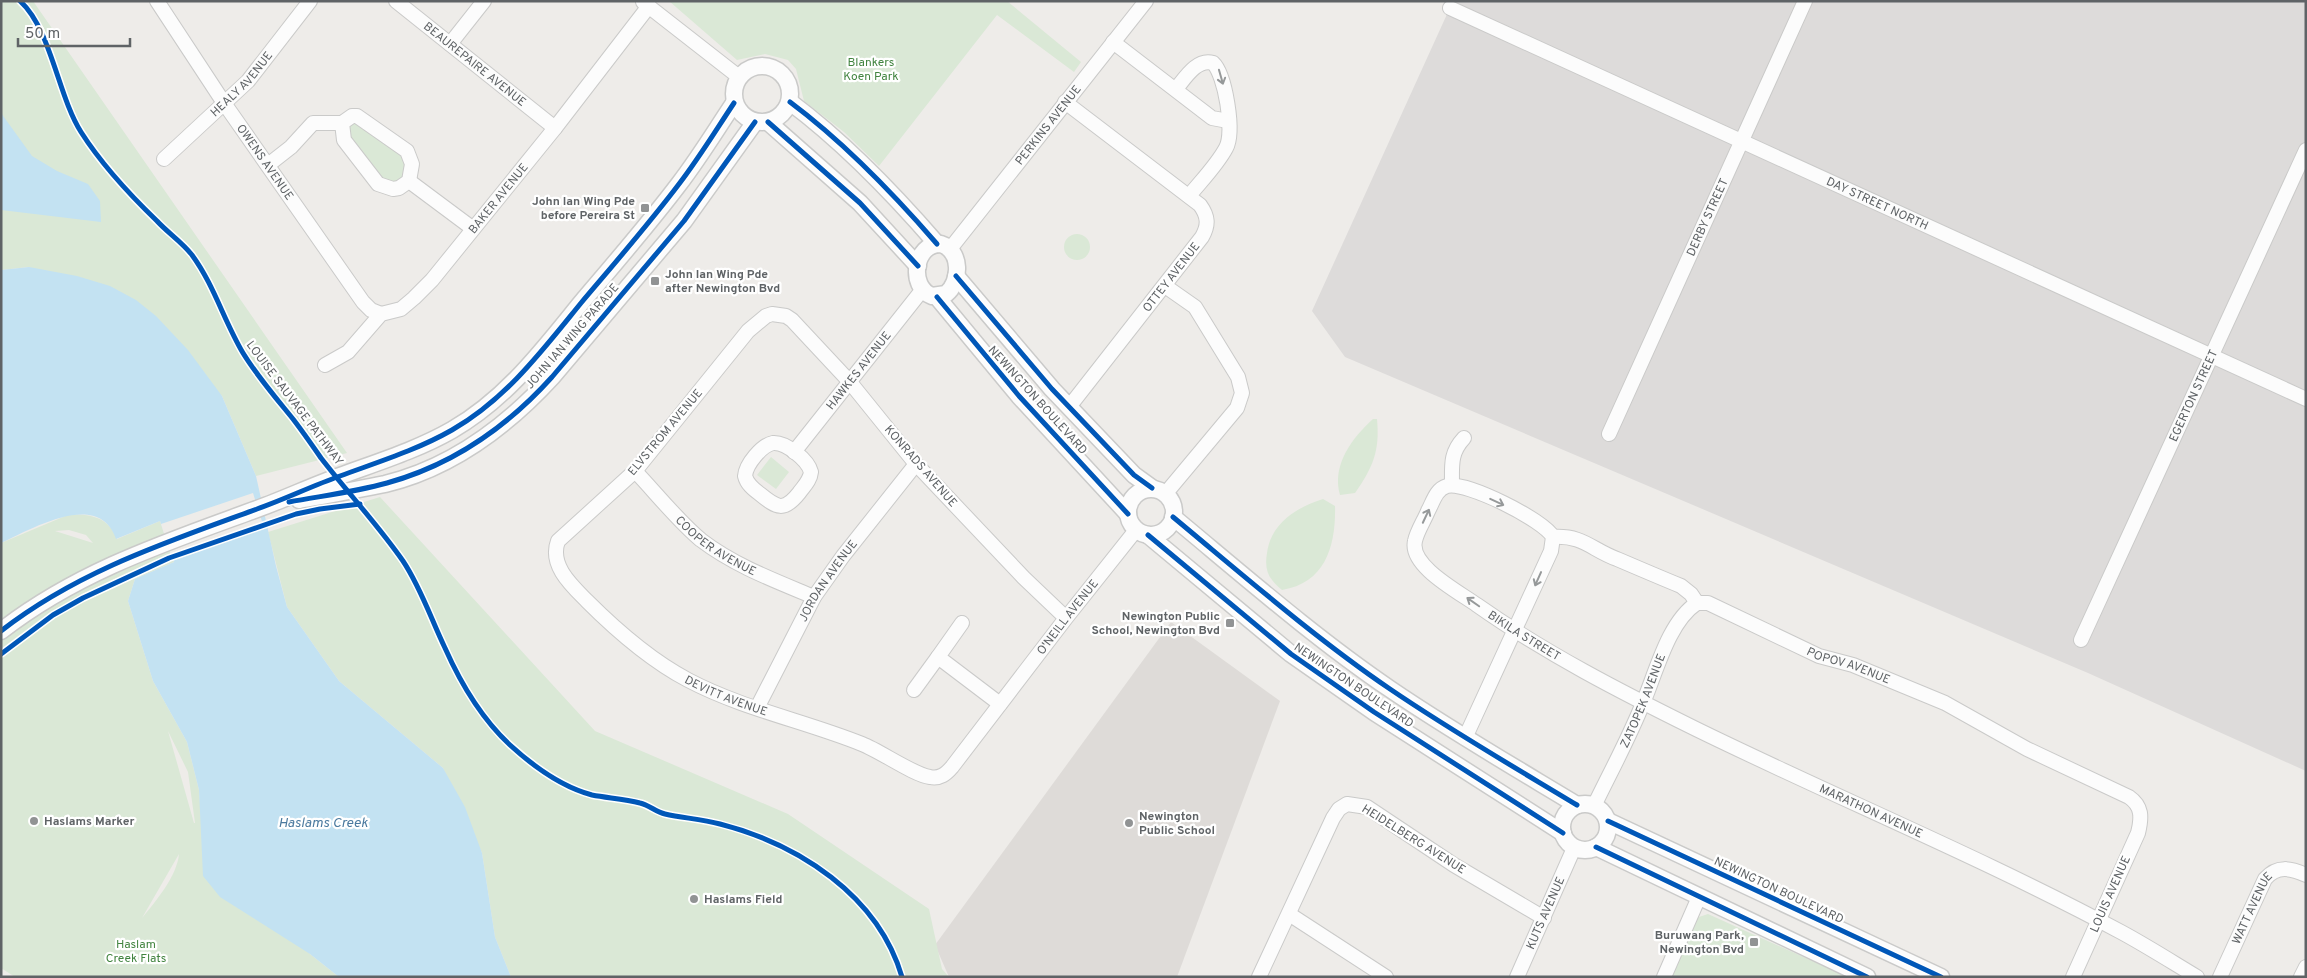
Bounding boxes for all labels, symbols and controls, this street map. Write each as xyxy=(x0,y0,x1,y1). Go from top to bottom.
scale bar xyxy=(18,15,130,47)
street label: BEAUREPAIRE AVENUE xyxy=(420,19,529,111)
text: 50 m xyxy=(25,25,60,44)
street label: HEALY AVENUE xyxy=(207,49,277,121)
park label: Blankers Koen Park xyxy=(843,55,899,85)
one-way arrow xyxy=(1216,69,1226,85)
street label: PERKINS AVENUE xyxy=(1012,82,1085,169)
street label: OWENS AVENUE xyxy=(232,121,297,204)
street label: BAKER AVENUE xyxy=(465,160,532,238)
street label: DAY STREET NORTH xyxy=(1823,174,1931,234)
street label: DERBY STREET xyxy=(1684,176,1733,259)
place label: John Ian Wing Pde before Pereira St xyxy=(532,194,635,224)
marker: John Ian Wing Pde before Pereira St xyxy=(639,202,651,214)
street label: OTTEY AVENUE xyxy=(1139,239,1204,316)
place label: John Ian Wing Pde after Newington Bvd xyxy=(665,267,780,297)
marker: John Ian Wing Pde after Newington Bvd xyxy=(649,275,661,287)
street label: JOHN IAN WING PARADE xyxy=(522,280,623,393)
street label: HAWKES AVENUE xyxy=(823,328,895,414)
street label: LOUISE SAUVAGE PATHWAY xyxy=(242,338,347,469)
street label: NEWINGTON BOULEVARD xyxy=(984,343,1090,459)
street label: EGERTON STREET xyxy=(2166,347,2222,445)
street label: ELVSTROM AVENUE xyxy=(625,386,707,479)
street label: KONRADS AVENUE xyxy=(880,422,960,511)
one-way arrow xyxy=(1489,497,1504,507)
one-way arrow xyxy=(1422,509,1432,524)
street label: COOPER AVENUE xyxy=(671,513,759,580)
street label: JORDAN AVENUE xyxy=(796,537,862,625)
one-way arrow xyxy=(1532,571,1542,586)
street label: O'NEILL AVENUE xyxy=(1034,576,1103,658)
one-way arrow xyxy=(1466,597,1480,607)
street label: BIKILA STREET xyxy=(1484,608,1563,665)
place label: Newington Public School, Newington Bvd xyxy=(1091,609,1220,639)
marker: Newington Public School, Newington Bvd xyxy=(1224,617,1236,629)
street label: NEWINGTON BOULEVARD xyxy=(1290,640,1416,732)
street label: POPOV AVENUE xyxy=(1804,644,1892,688)
street label: ZATOPEK AVENUE xyxy=(1617,652,1670,751)
street label: DEVITT AVENUE xyxy=(681,673,769,720)
street label: MARATHON AVENUE xyxy=(1816,781,1925,843)
street label: HEIDELBERG AVENUE xyxy=(1358,801,1469,878)
place label: Newington Public School xyxy=(1139,809,1215,839)
place label: Haslams Marker xyxy=(44,814,135,830)
marker: Haslams Marker xyxy=(28,815,40,827)
water label: Haslams Creek xyxy=(278,815,369,832)
marker: Newington Public School xyxy=(1123,817,1135,829)
street label: NEWINGTON BOULEVARD xyxy=(1711,854,1846,928)
street label: LOUIS AVENUE xyxy=(2087,854,2135,935)
street label: WATT AVENUE xyxy=(2229,869,2276,947)
street label: KUTS AVENUE xyxy=(1523,874,1569,952)
place label: Haslams Field xyxy=(704,892,782,908)
marker: Haslams Field xyxy=(688,893,700,905)
place label: Buruwang Park, Newington Bvd xyxy=(1655,928,1744,958)
marker: Buruwang Park, Newington Bvd xyxy=(1748,936,1760,948)
park label: Haslam Creek Flats xyxy=(106,937,166,967)

